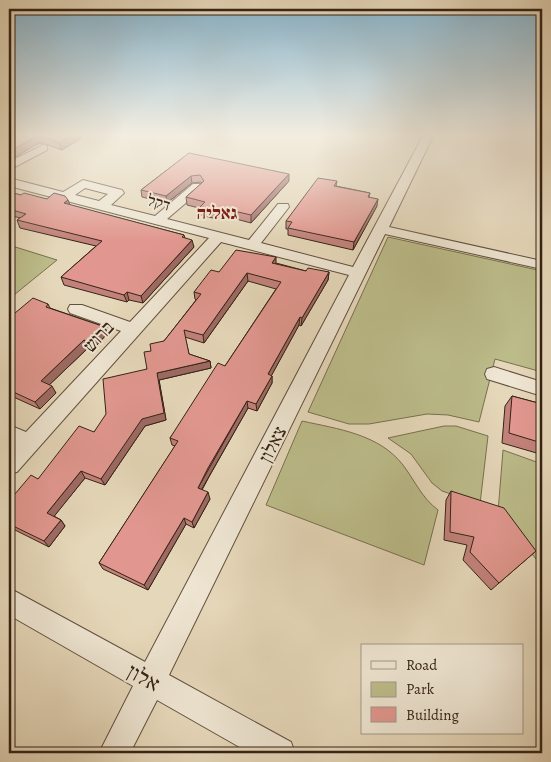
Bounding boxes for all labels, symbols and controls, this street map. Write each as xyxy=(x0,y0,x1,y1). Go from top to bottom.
street label: דקל xyxy=(145,189,173,217)
district label: גאליה xyxy=(197,201,238,225)
street label: ברוש xyxy=(77,315,120,358)
street label: צאלון xyxy=(253,422,293,467)
legend xyxy=(361,644,524,734)
text: Road xyxy=(406,655,438,675)
street label: אלון xyxy=(122,657,165,699)
text: Park xyxy=(406,679,435,699)
text: Building xyxy=(406,705,459,725)

